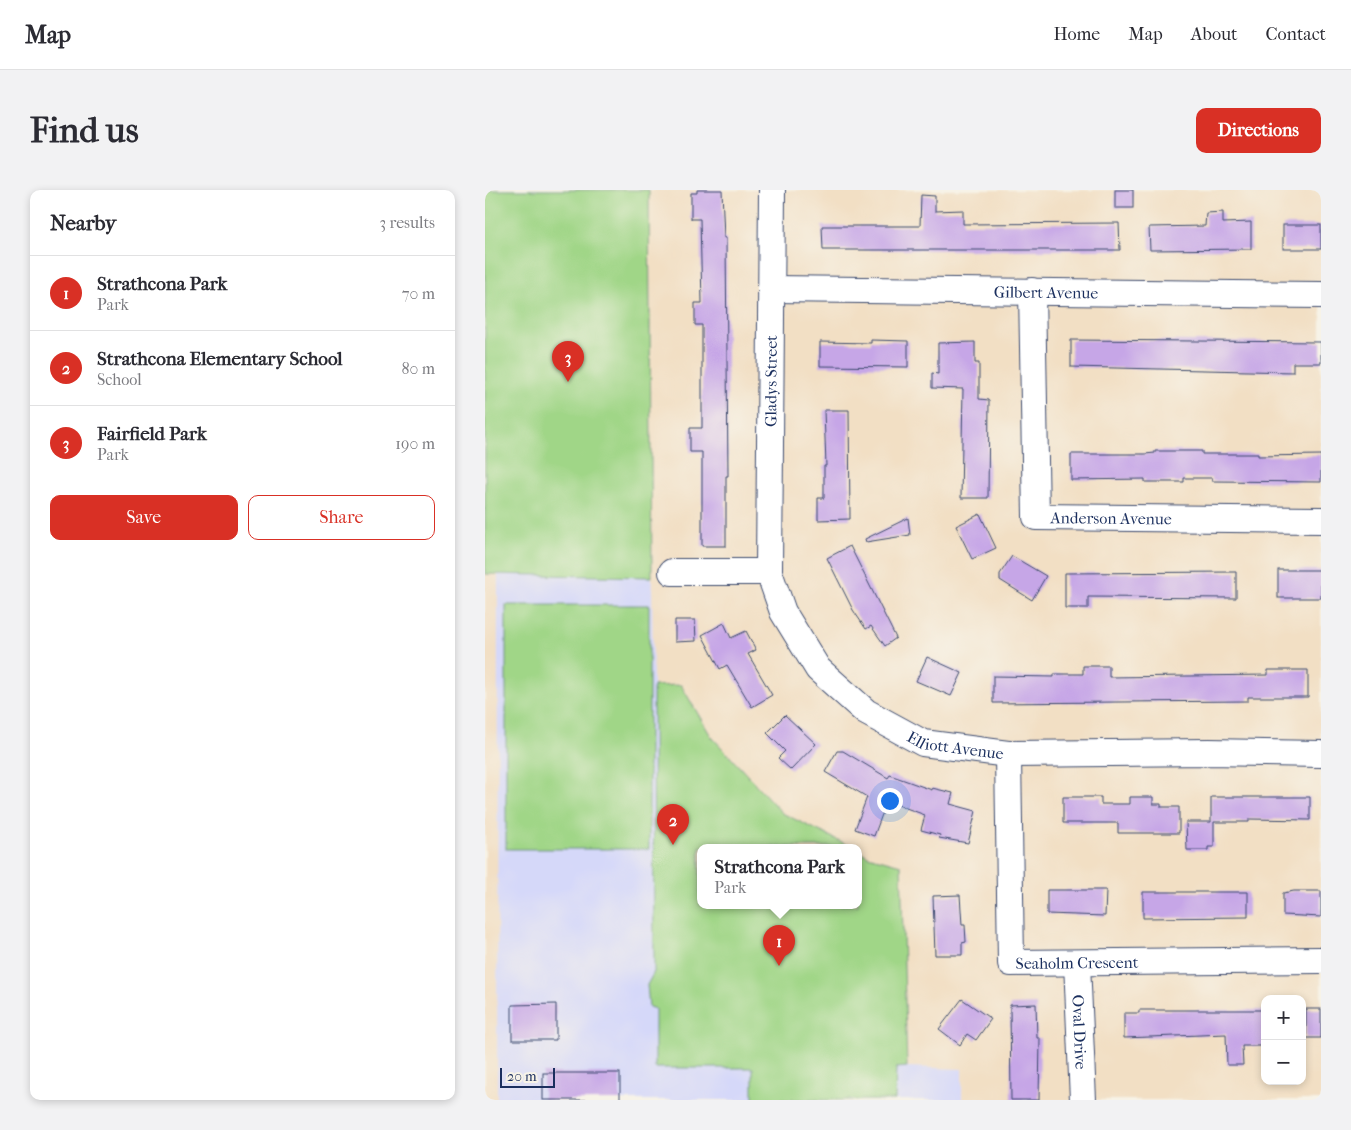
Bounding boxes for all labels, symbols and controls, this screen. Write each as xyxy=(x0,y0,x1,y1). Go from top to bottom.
text: Map xyxy=(25,21,71,49)
text: Home xyxy=(1053,24,1100,45)
text: Map xyxy=(1128,24,1163,45)
text: About xyxy=(1191,24,1237,45)
text: Contact xyxy=(1265,24,1326,45)
button: Directions xyxy=(1196,108,1321,153)
text: Find us xyxy=(30,110,139,151)
text: Nearby xyxy=(50,211,116,235)
text: 3 results xyxy=(379,213,435,232)
text: Strathcona Park xyxy=(97,273,227,295)
street label: Gilbert Avenue xyxy=(994,282,1098,302)
text: 1 xyxy=(63,284,69,303)
text: 70 m xyxy=(402,284,435,303)
text: Park xyxy=(97,295,129,314)
street label: Gladys Street xyxy=(761,335,780,427)
pin: 3 xyxy=(552,341,584,382)
text: Strathcona Elementary School xyxy=(97,348,343,370)
text: 2 xyxy=(62,359,70,378)
text: 80 m xyxy=(401,359,435,378)
text: School xyxy=(97,370,142,389)
text: Fairfield Park xyxy=(97,423,207,445)
text: 3 xyxy=(63,434,69,453)
text: 190 m xyxy=(395,434,435,453)
text: Park xyxy=(97,445,129,464)
button: Save xyxy=(50,495,238,540)
button: Share xyxy=(248,495,435,540)
street label: Anderson Avenue xyxy=(1049,508,1172,528)
street label: Elliott Avenue xyxy=(904,727,1005,763)
your location xyxy=(877,788,903,814)
pin: 2 xyxy=(657,804,689,845)
popup xyxy=(697,844,862,909)
text: Strathcona Park xyxy=(714,856,845,878)
text: Park xyxy=(714,878,746,897)
pin: 1 xyxy=(763,925,795,966)
street label: Seaholm Crescent xyxy=(1015,952,1139,972)
street label: Oval Drive xyxy=(1069,994,1091,1070)
map controls xyxy=(1261,995,1306,1085)
button: + xyxy=(1261,995,1306,1040)
button: − xyxy=(1261,1040,1306,1085)
scale bar xyxy=(500,1065,555,1088)
text: 20 m xyxy=(507,1068,537,1085)

